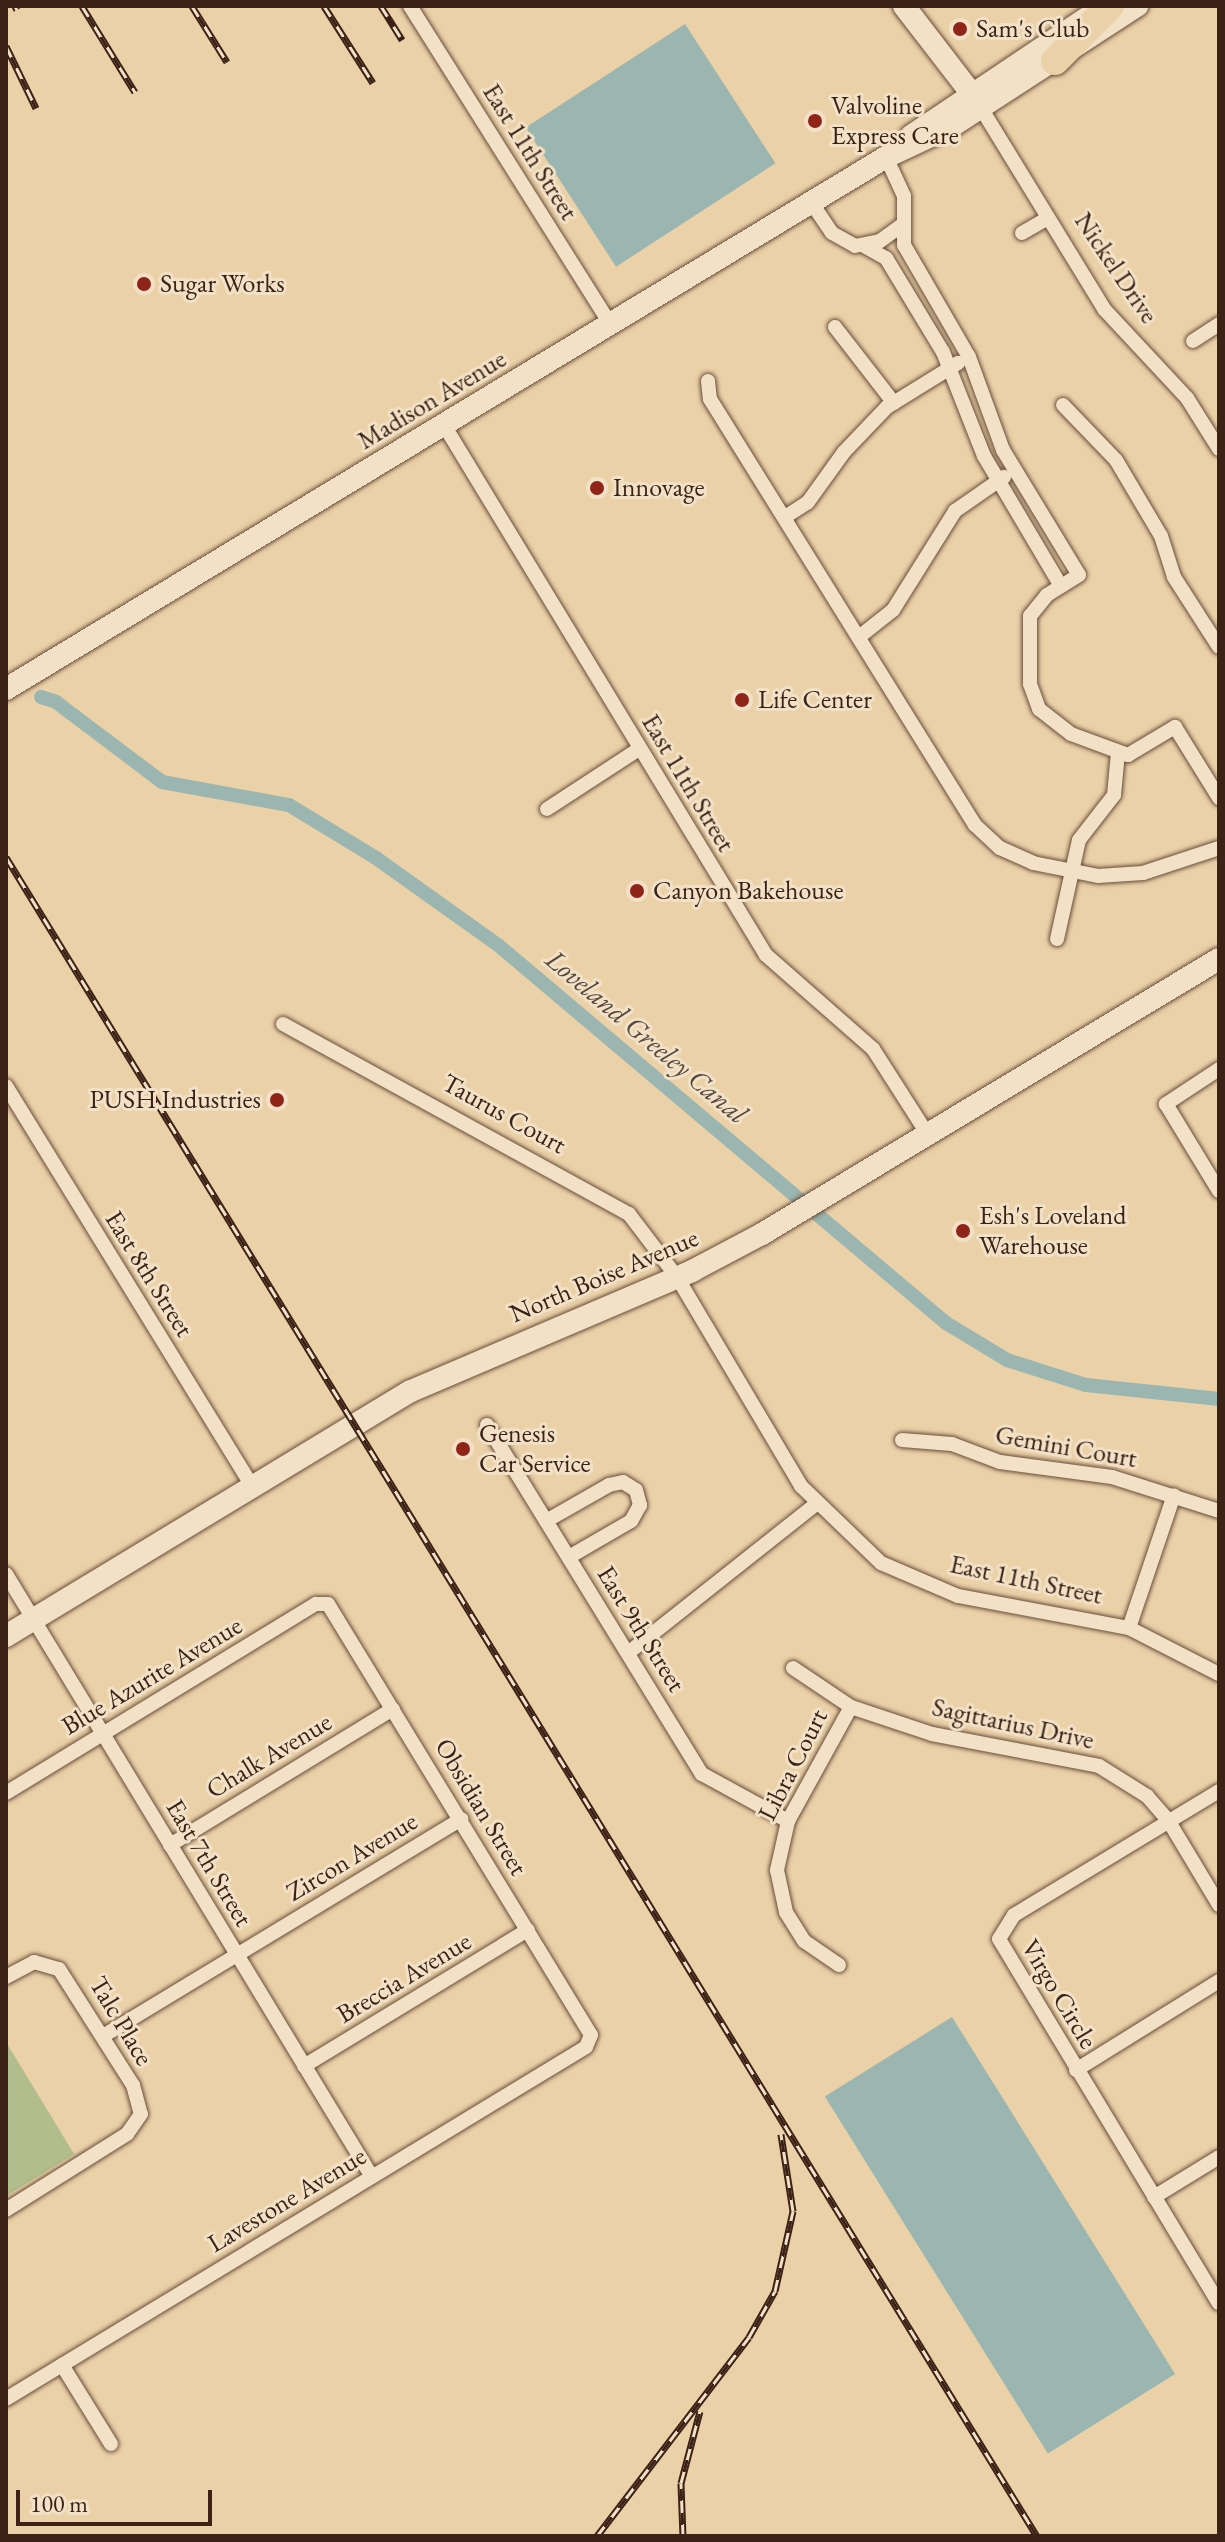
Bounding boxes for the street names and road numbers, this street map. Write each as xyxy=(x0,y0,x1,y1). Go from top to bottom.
street label: East 11th Street xyxy=(476,78,584,226)
street label: Nickel Drive xyxy=(1068,207,1164,329)
street label: Madison Avenue xyxy=(352,343,512,457)
street label: East 11th Street xyxy=(635,709,741,857)
street label: Taurus Court xyxy=(437,1067,571,1161)
street label: East 8th Street xyxy=(98,1205,200,1343)
street label: North Boise Avenue xyxy=(505,1222,703,1330)
street label: Gemini Court xyxy=(993,1419,1139,1475)
street label: East 11th Street xyxy=(947,1549,1105,1611)
street label: East 9th Street xyxy=(590,1560,692,1698)
street label: Blue Azurite Avenue xyxy=(56,1610,248,1742)
street label: Sagittarius Drive xyxy=(929,1692,1097,1756)
street label: Libra Court xyxy=(752,1704,834,1826)
street label: Chalk Avenue xyxy=(201,1706,337,1806)
street label: Obsidian Street xyxy=(428,1733,534,1881)
street label: East 7th Street xyxy=(159,1794,259,1932)
street label: Zircon Avenue xyxy=(281,1806,423,1908)
street label: Breccia Avenue xyxy=(331,1926,477,2030)
street label: Virgo Circle xyxy=(1014,1934,1104,2054)
street label: Talc Place xyxy=(82,1971,160,2071)
street label: Lavestone Avenue xyxy=(202,2141,372,2259)

